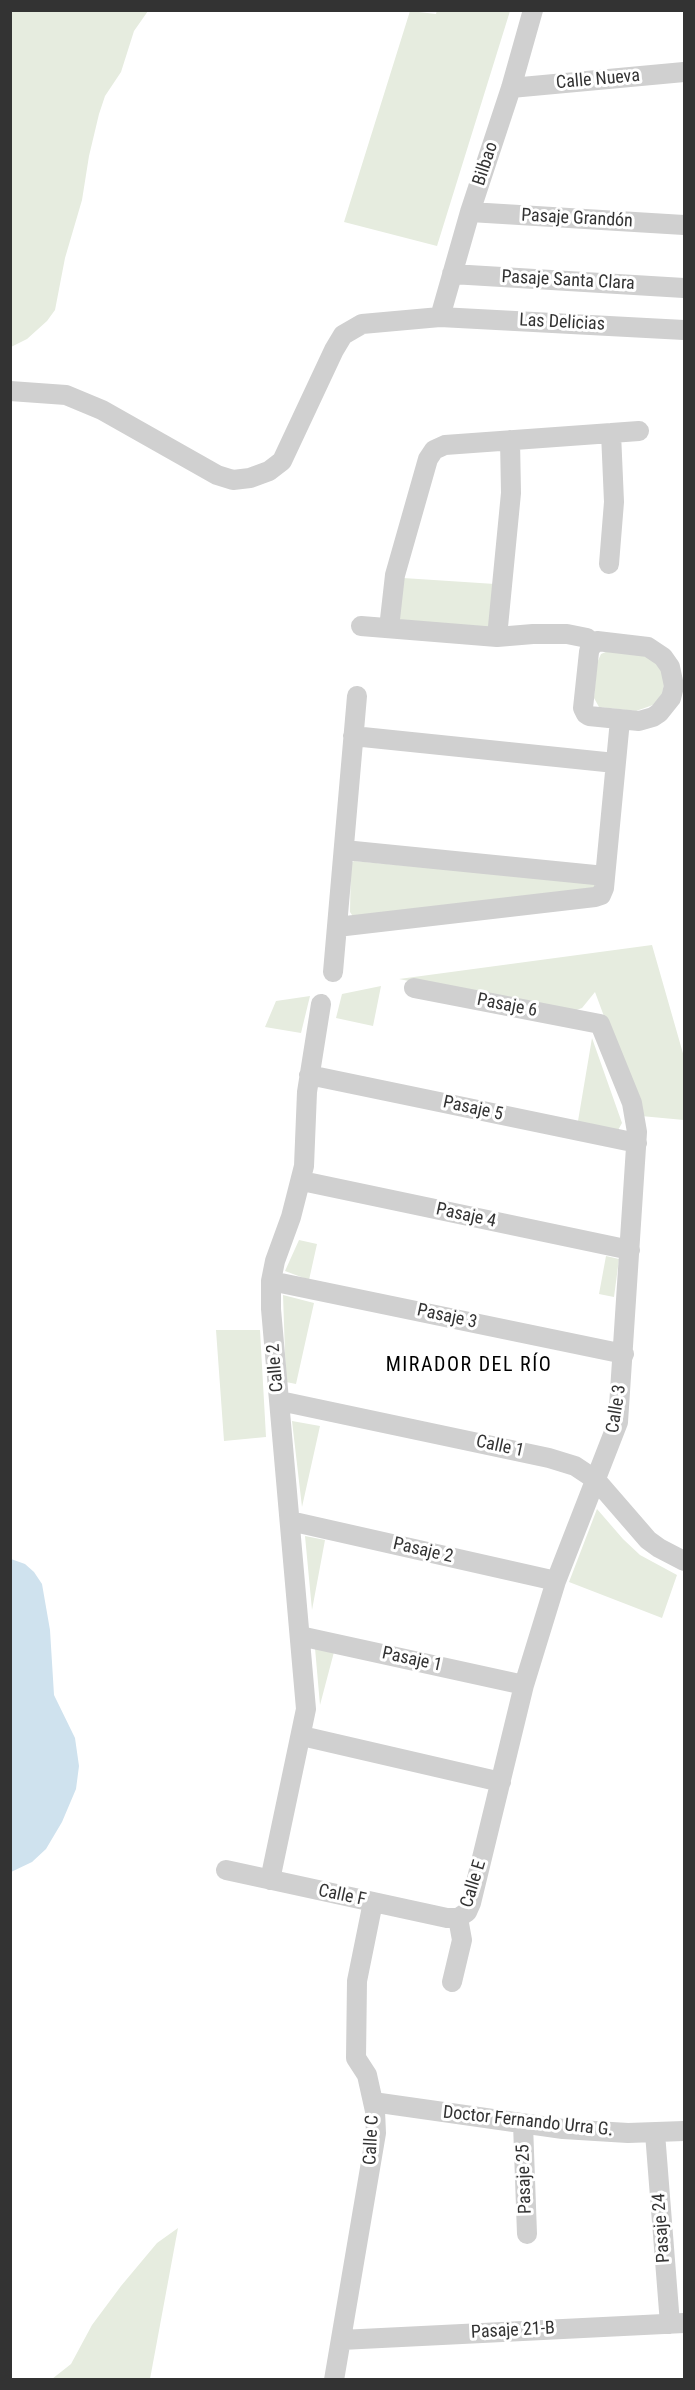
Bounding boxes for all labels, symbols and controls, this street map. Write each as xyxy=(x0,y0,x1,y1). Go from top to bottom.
street label: Calle Nueva xyxy=(555,66,641,94)
street label: Bilbao xyxy=(469,139,503,189)
street label: Pasaje Grandón xyxy=(521,205,633,233)
street label: Pasaje Santa Clara xyxy=(501,267,635,295)
street label: Las Delicias xyxy=(519,310,605,336)
street label: Pasaje 6 xyxy=(475,990,539,1022)
street label: Pasaje 5 xyxy=(441,1092,505,1126)
street label: Pasaje 4 xyxy=(434,1199,498,1233)
street label: Pasaje 3 xyxy=(415,1300,479,1334)
street label: Calle 2 xyxy=(263,1343,289,1393)
district label: MIRADOR DEL RÍO xyxy=(386,1354,552,1378)
street label: Calle 3 xyxy=(603,1383,631,1435)
street label: Calle 1 xyxy=(474,1431,526,1463)
street label: Pasaje 2 xyxy=(391,1534,455,1568)
street label: Pasaje 1 xyxy=(380,1643,444,1677)
street label: Calle E xyxy=(457,1858,491,1910)
street label: Calle F xyxy=(316,1880,368,1912)
street label: Doctor Fernando Urra G. xyxy=(442,2102,614,2142)
street label: Calle C xyxy=(360,2115,384,2165)
street label: Pasaje 25 xyxy=(513,2144,537,2214)
street label: Pasaje 24 xyxy=(649,2192,675,2264)
street label: Pasaje 21-B xyxy=(470,2318,556,2344)

